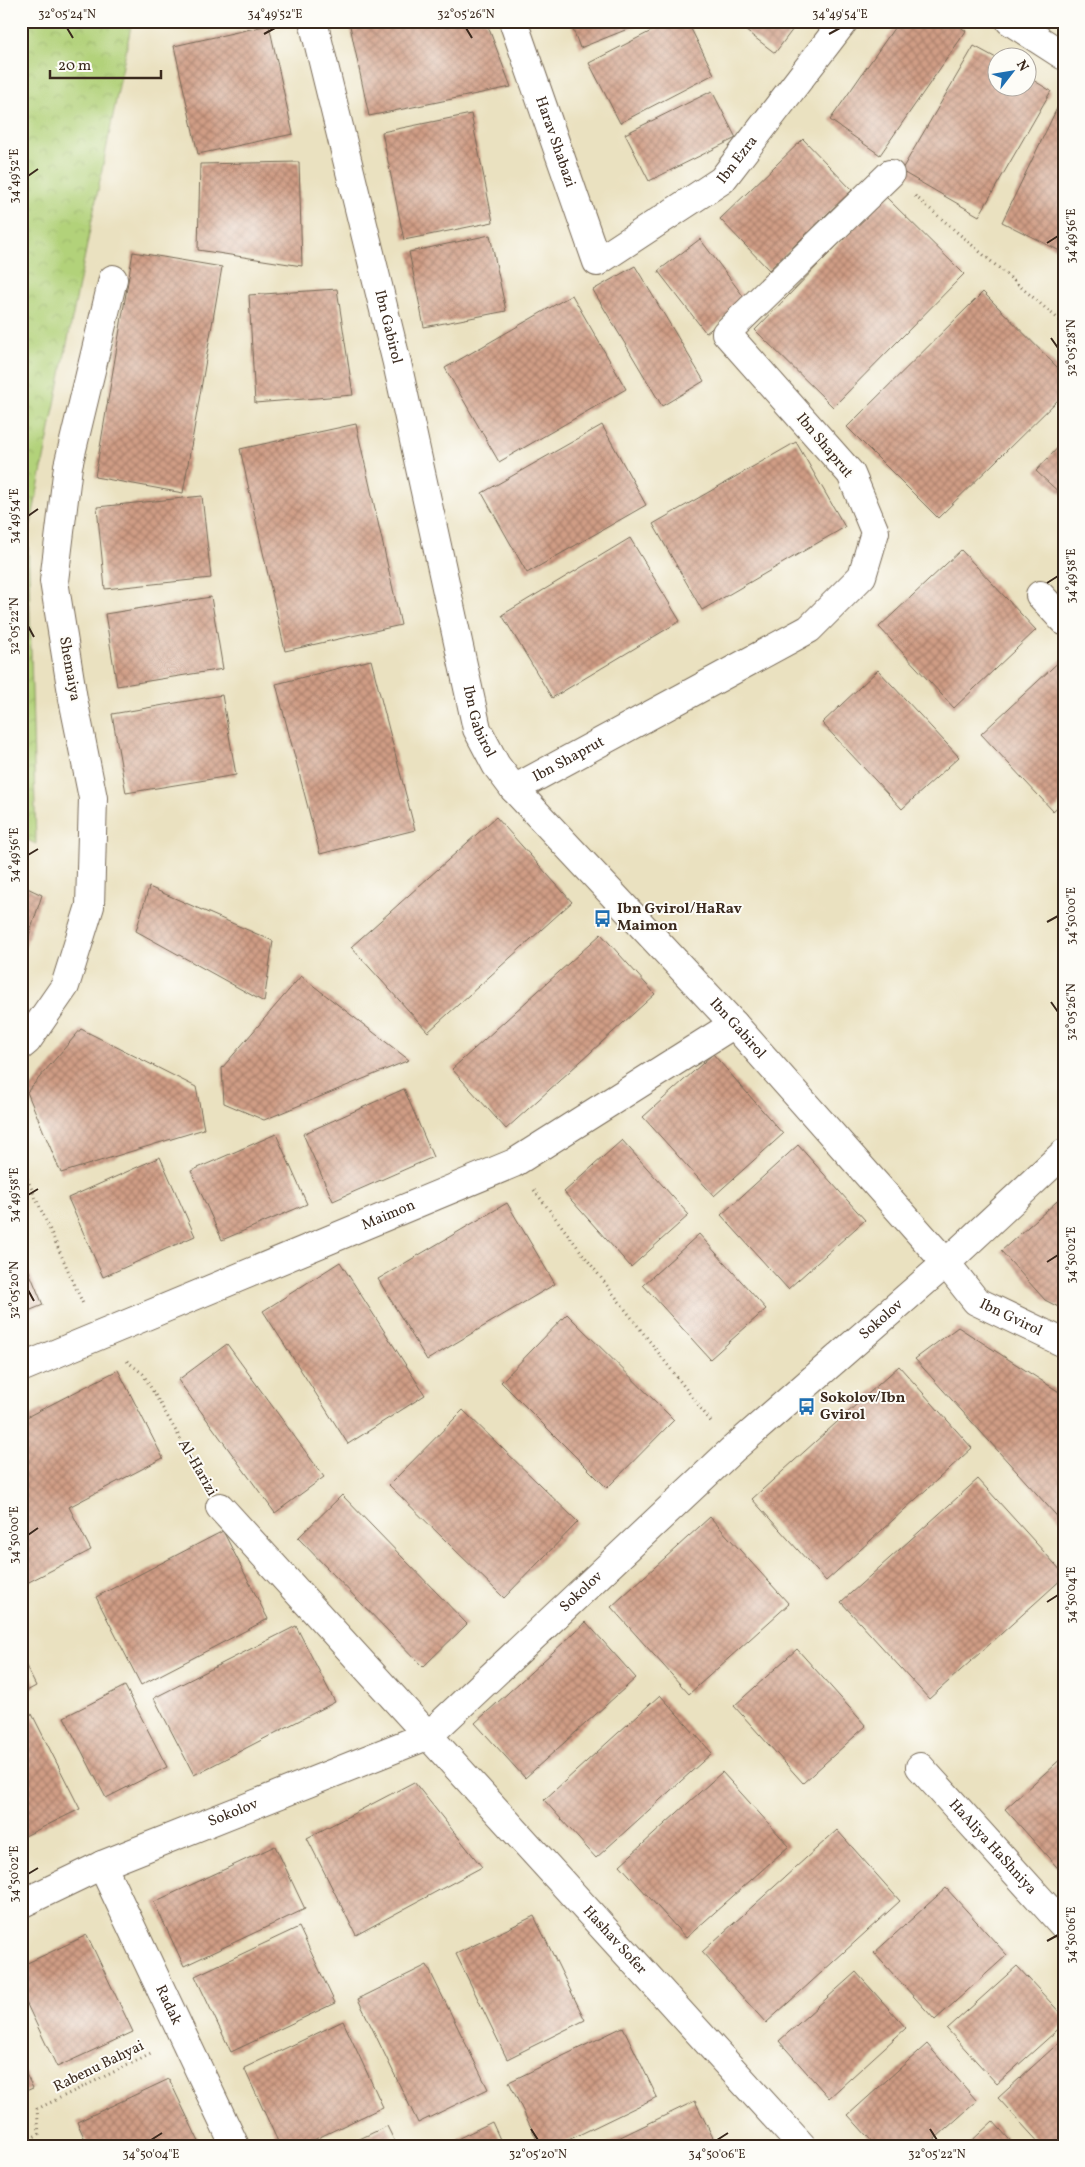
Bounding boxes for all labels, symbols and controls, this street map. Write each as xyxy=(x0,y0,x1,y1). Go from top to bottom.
text: 32°05'24"N xyxy=(38,7,96,23)
text: 34°49'52"E xyxy=(248,7,302,23)
text: 32°05'26"N xyxy=(437,7,495,23)
text: 34°49'54"E xyxy=(812,7,868,23)
scale bar xyxy=(50,48,161,80)
north arrow xyxy=(988,48,1038,98)
text: 20 m xyxy=(58,56,91,77)
text: N xyxy=(1011,57,1033,75)
street label: Harav Shabazi xyxy=(530,94,581,190)
street label: Ibn Ezra xyxy=(712,131,763,188)
text: 34°49'52"E xyxy=(7,149,23,203)
text: 34°49'56"E xyxy=(1064,209,1080,263)
street label: Ibn Gabirol xyxy=(369,288,407,366)
text: 32°05'28"N xyxy=(1064,319,1080,377)
street label: Ibn Shaprut xyxy=(791,409,857,483)
text: 34°49'54"E xyxy=(7,488,23,544)
text: 34°49'58"E xyxy=(1064,549,1080,603)
text: 32°05'22"N xyxy=(7,597,23,655)
street label: Shemaiya xyxy=(53,635,85,703)
street label: Ibn Gabirol xyxy=(457,683,501,761)
street label: Ibn Shaprut xyxy=(529,731,608,787)
text: 34°49'56"E xyxy=(7,828,23,882)
text: 34°50'00"E xyxy=(1064,887,1080,945)
place label: Ibn Gvirol/HaRav Maimon xyxy=(617,899,743,937)
bus stop icon: Ibn Gvirol/HaRav Maimon xyxy=(593,908,613,928)
text: 32°05'26"N xyxy=(1064,983,1080,1041)
street label: Ibn Gabirol xyxy=(704,993,771,1063)
text: 34°49'58"E xyxy=(7,1168,23,1222)
street label: Maimon xyxy=(359,1195,419,1236)
text: 34°50'02"E xyxy=(1064,1227,1080,1283)
text: 32°05'20"N xyxy=(7,1261,23,1319)
street label: Sokolov xyxy=(855,1294,908,1345)
street label: Ibn Gvirol xyxy=(976,1294,1046,1342)
place label: Sokolov/Ibn Gvirol xyxy=(820,1388,905,1426)
bus stop icon: Sokolov/Ibn Gvirol xyxy=(796,1397,816,1417)
street label: Al-Harizi xyxy=(172,1436,222,1500)
text: 34°50'00"E xyxy=(7,1506,23,1564)
street label: Sokolov xyxy=(555,1566,608,1617)
text: 34°50'04"E xyxy=(1064,1566,1080,1624)
street label: Sokolov xyxy=(205,1793,261,1832)
street label: HaAliya HaShniya xyxy=(944,1795,1041,1899)
text: 34°50'02"E xyxy=(7,1846,23,1902)
street label: Hashav Sofer xyxy=(578,1901,651,1979)
text: 34°50'06"E xyxy=(1064,1907,1080,1963)
street label: Radak xyxy=(150,1982,187,2029)
street label: Rabenu Bahyai xyxy=(50,2036,148,2098)
text: 34°50'04"E xyxy=(122,2147,180,2163)
text: 32°05'20"N xyxy=(509,2147,567,2163)
text: 34°50'06"E xyxy=(689,2147,745,2163)
text: 32°05'22"N xyxy=(908,2147,966,2163)

